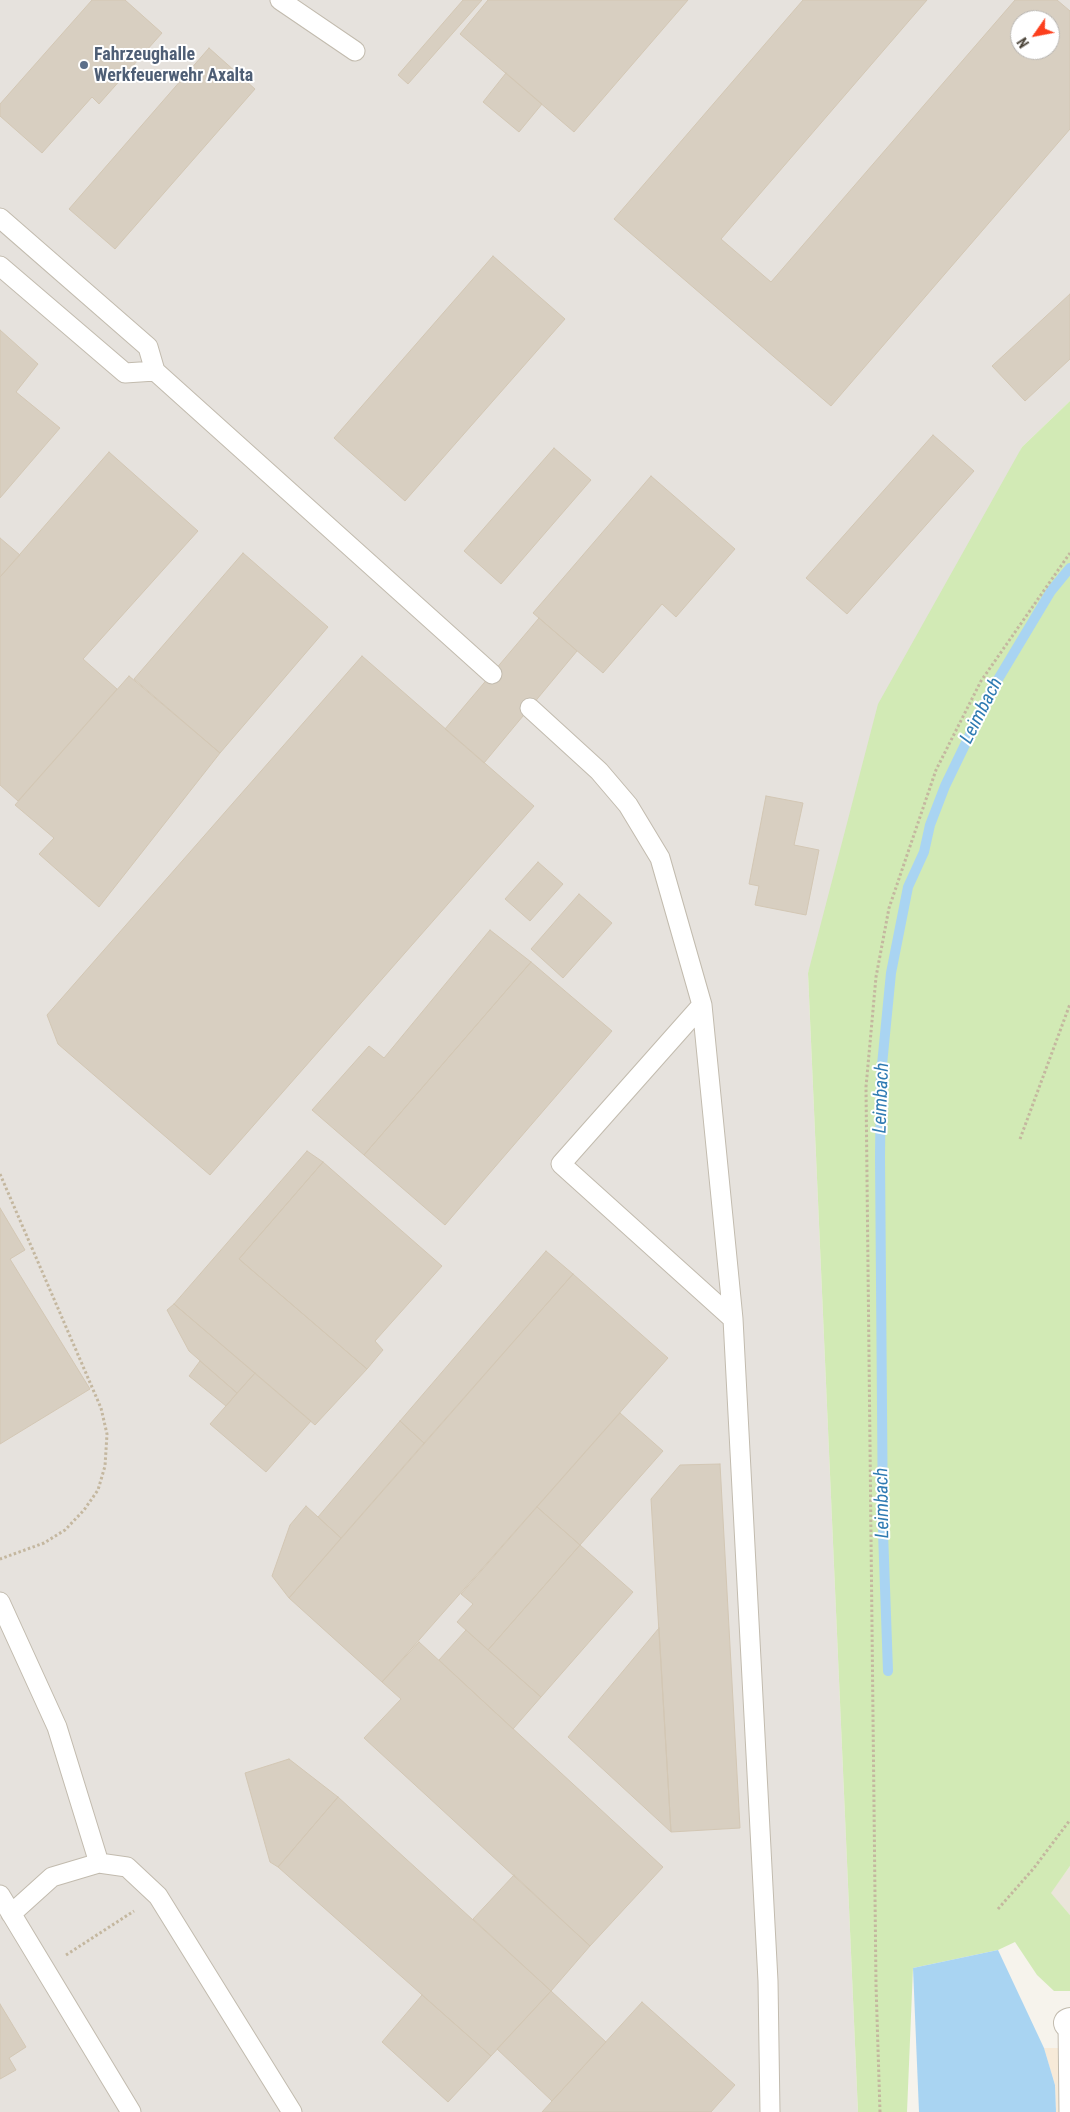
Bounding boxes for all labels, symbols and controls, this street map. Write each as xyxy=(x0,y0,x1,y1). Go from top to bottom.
north arrow xyxy=(1010,10,1060,60)
text: N xyxy=(1014,35,1032,51)
place label: Fahrzeughalle Werkfeuerwehr Axalta xyxy=(94,44,253,86)
marker: Fahrzeughalle Werkfeuerwehr Axalta xyxy=(78,59,90,71)
water label: Leimbach xyxy=(956,674,1008,748)
water label: Leimbach xyxy=(869,1062,895,1134)
water label: Leimbach xyxy=(871,1467,895,1539)

